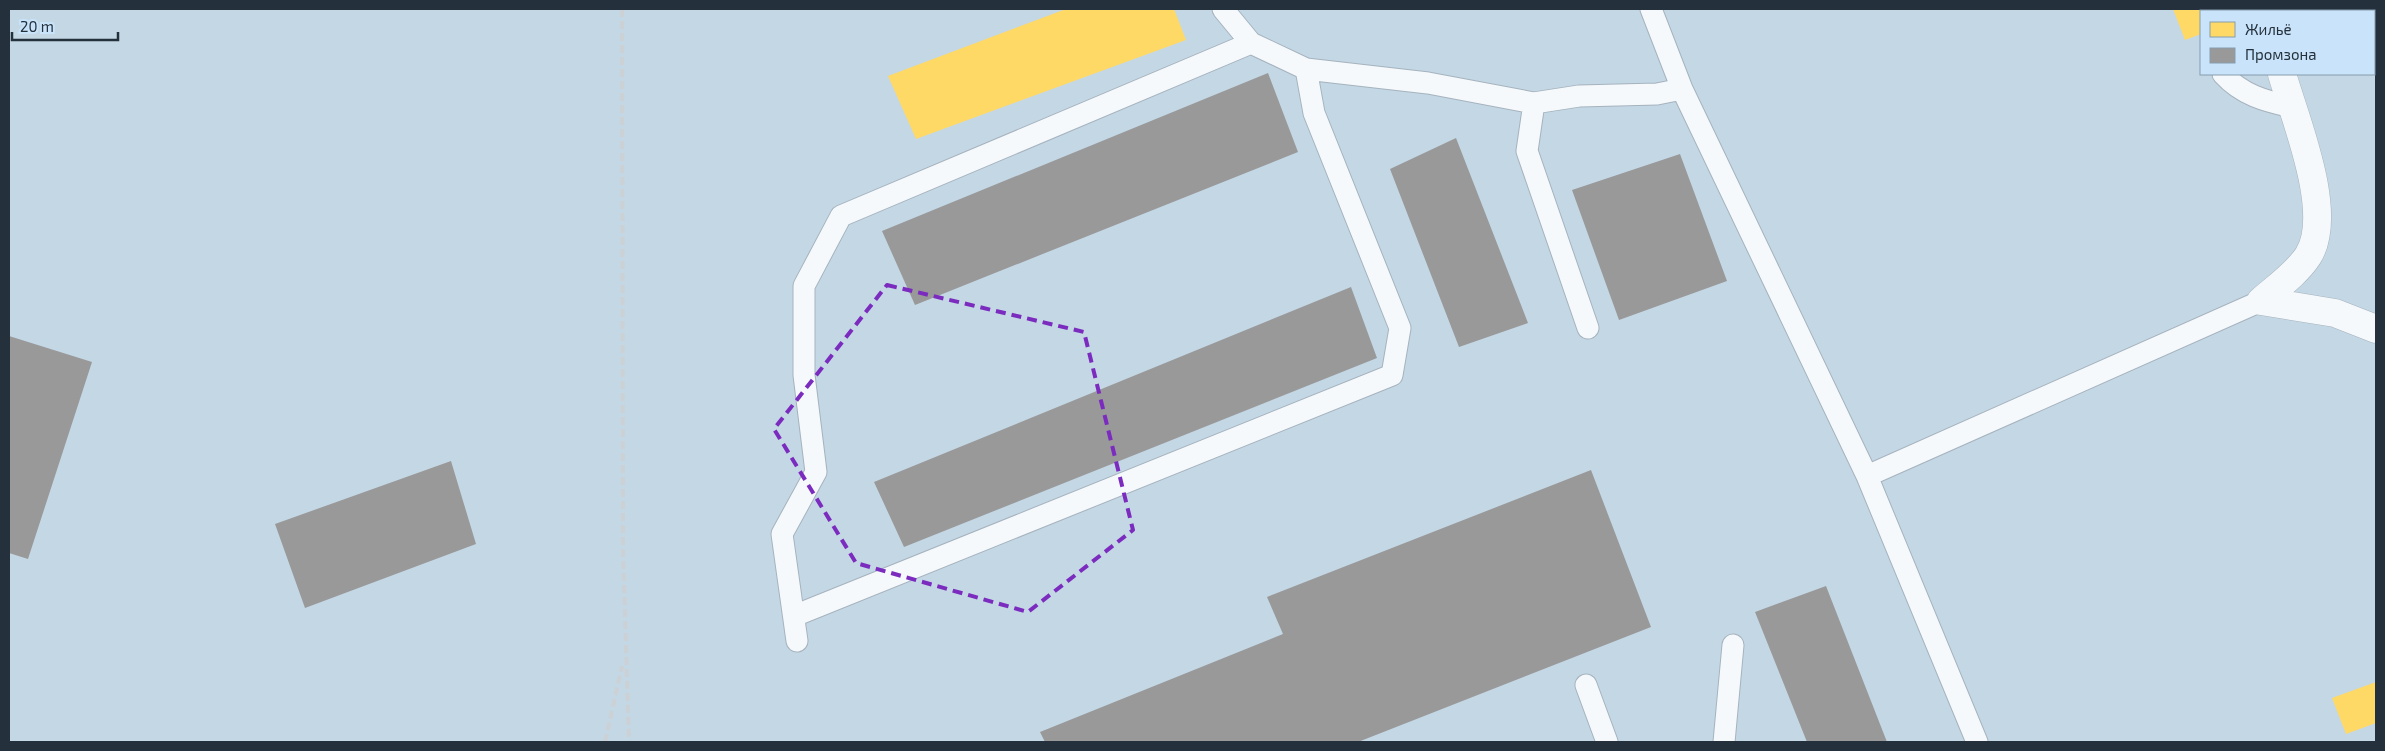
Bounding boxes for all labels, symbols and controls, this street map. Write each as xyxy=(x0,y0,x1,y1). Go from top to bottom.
scale bar xyxy=(12,10,119,42)
legend xyxy=(2200,10,2375,75)
text: 20 m xyxy=(20,17,54,35)
text: Жильё xyxy=(2245,20,2292,38)
text: Промзона xyxy=(2245,45,2317,63)

